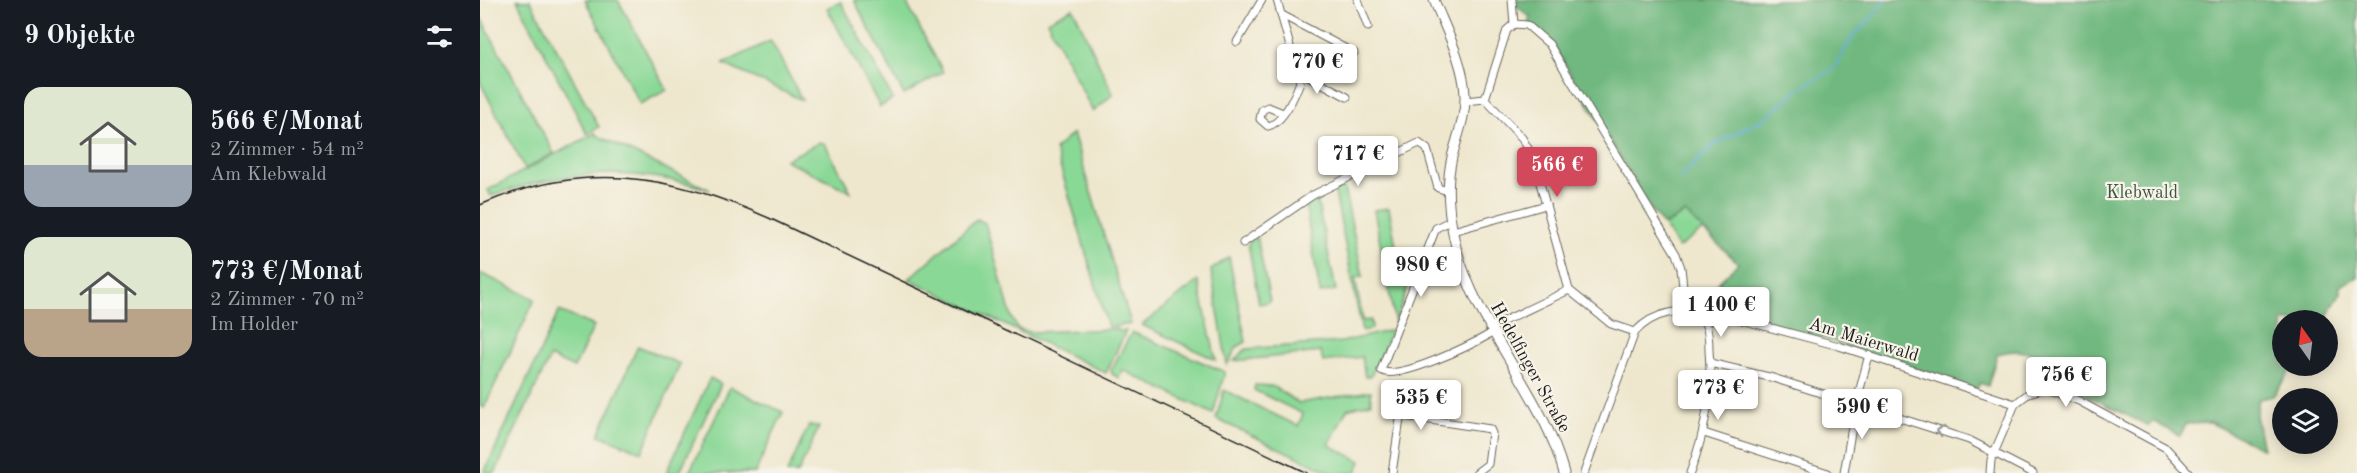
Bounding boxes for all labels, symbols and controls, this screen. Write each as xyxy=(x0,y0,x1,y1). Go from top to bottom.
icon: filters xyxy=(423,20,456,53)
text: 9 Objekte xyxy=(24,23,136,49)
pin: 770 € xyxy=(1275,44,1359,95)
text: 770 € xyxy=(1291,53,1343,73)
text: 566 €/Monat xyxy=(210,109,363,135)
icon: home xyxy=(72,111,144,183)
pin: 717 € xyxy=(1316,136,1400,187)
text: 2 Zimmer · 54 m² xyxy=(210,140,364,160)
text: 717 € xyxy=(1332,145,1384,165)
pin: 566 € xyxy=(1515,147,1599,198)
text: 566 € xyxy=(1531,156,1583,176)
text: Am Klebwald xyxy=(210,165,327,185)
park label: Klebwald xyxy=(2106,184,2178,202)
pin: 980 € xyxy=(1379,247,1463,298)
text: 980 € xyxy=(1395,256,1447,276)
text: 773 €/Monat xyxy=(210,259,363,285)
icon: home xyxy=(72,261,144,333)
pin: 1 400 € xyxy=(1666,287,1776,338)
text: 2 Zimmer · 70 m² xyxy=(210,290,364,310)
text: 1 400 € xyxy=(1686,296,1756,316)
street label: Hedelfinger Straße xyxy=(1487,299,1573,436)
north arrow xyxy=(2272,310,2338,376)
map controls xyxy=(2272,310,2338,454)
text: Im Holder xyxy=(210,315,298,335)
street label: Am Maierwald xyxy=(1807,315,1921,365)
pin: 756 € xyxy=(2024,357,2108,408)
text: 756 € xyxy=(2040,366,2092,386)
pin: 773 € xyxy=(1676,370,1760,421)
text: 773 € xyxy=(1692,379,1744,399)
pin: 535 € xyxy=(1379,380,1463,431)
button: layers xyxy=(2272,388,2338,454)
text: 535 € xyxy=(1395,389,1447,409)
pin: 590 € xyxy=(1820,389,1904,440)
text: 590 € xyxy=(1836,398,1888,418)
one-way arrow xyxy=(1935,426,1946,438)

